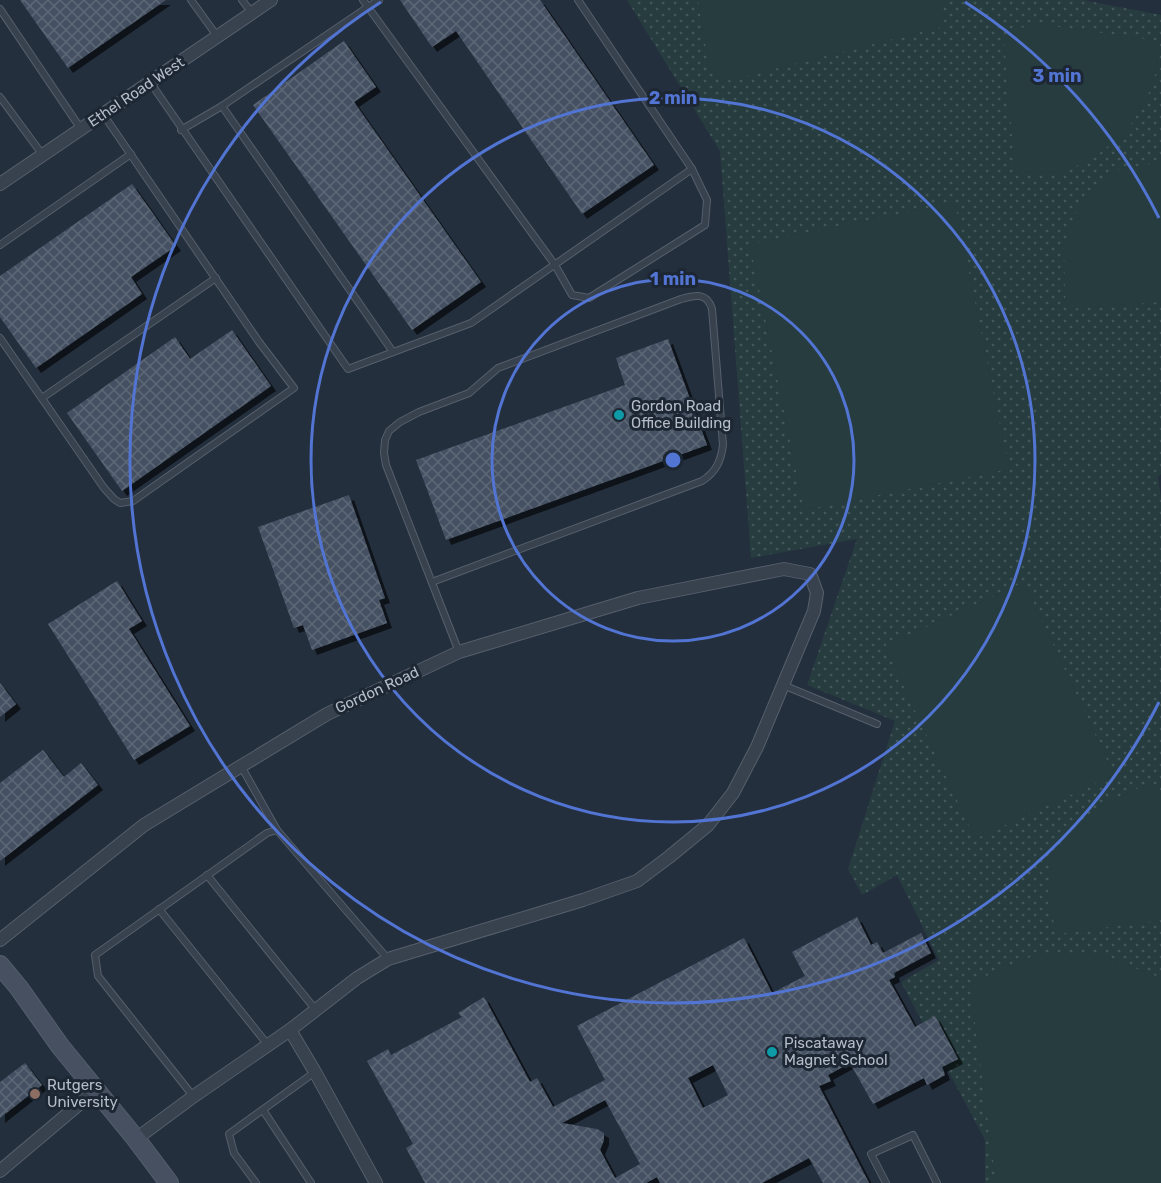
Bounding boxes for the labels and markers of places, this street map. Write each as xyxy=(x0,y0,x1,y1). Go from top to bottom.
place label: Gordon Road Office Building xyxy=(631,397,731,432)
marker: Gordon Road Office Building xyxy=(612,408,626,422)
centre of rings xyxy=(663,450,683,470)
place label: Piscataway Magnet School xyxy=(784,1034,888,1069)
marker: Piscataway Magnet School xyxy=(765,1045,779,1059)
place label: Rutgers University xyxy=(47,1076,118,1111)
marker: Rutgers University xyxy=(28,1087,42,1101)

